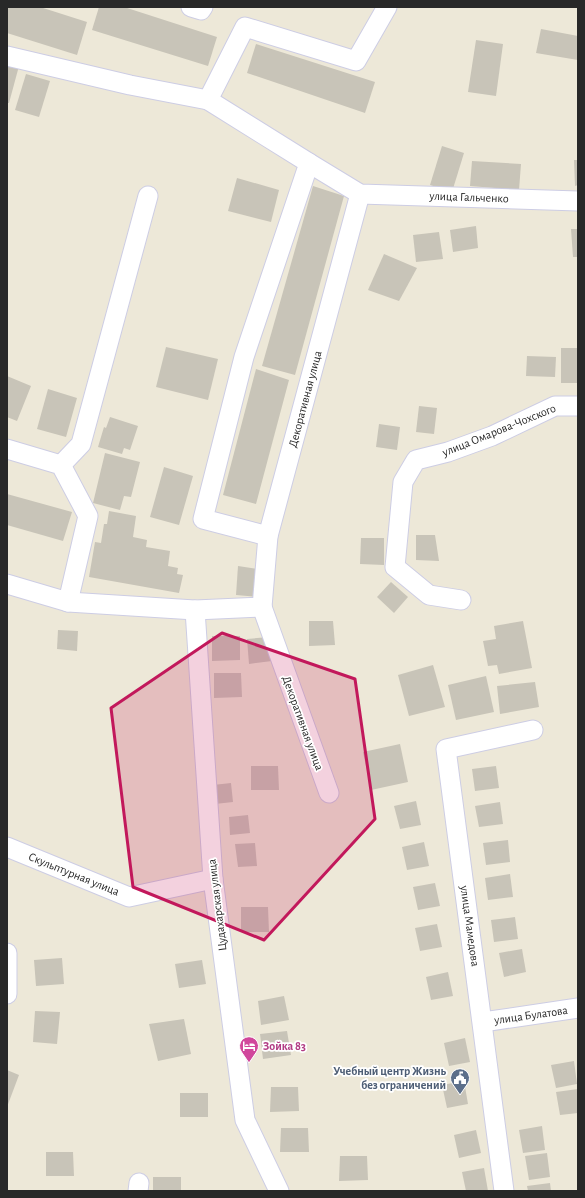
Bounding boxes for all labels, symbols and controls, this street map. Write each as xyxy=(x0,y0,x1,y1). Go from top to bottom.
street label: улица Гальченко xyxy=(428,190,509,205)
street label: Декоративная улица xyxy=(286,349,325,449)
street label: улица Омарова-Чохского xyxy=(440,402,558,460)
street label: Декоративная улица xyxy=(279,674,326,773)
street label: Скульптурная улица xyxy=(26,850,122,899)
street label: Цудахарская улица xyxy=(205,858,230,952)
street label: улица Мамедова xyxy=(457,884,482,968)
street label: улица Булатова xyxy=(492,1004,569,1027)
hotel icon: Зойка 83 xyxy=(238,1035,260,1063)
place label: Зойка 83 xyxy=(263,1040,306,1052)
place label: Учебный центр Жизнь без ограничений xyxy=(333,1065,446,1091)
public building icon: Учебный центр Жизнь без ограничений xyxy=(449,1067,471,1095)

